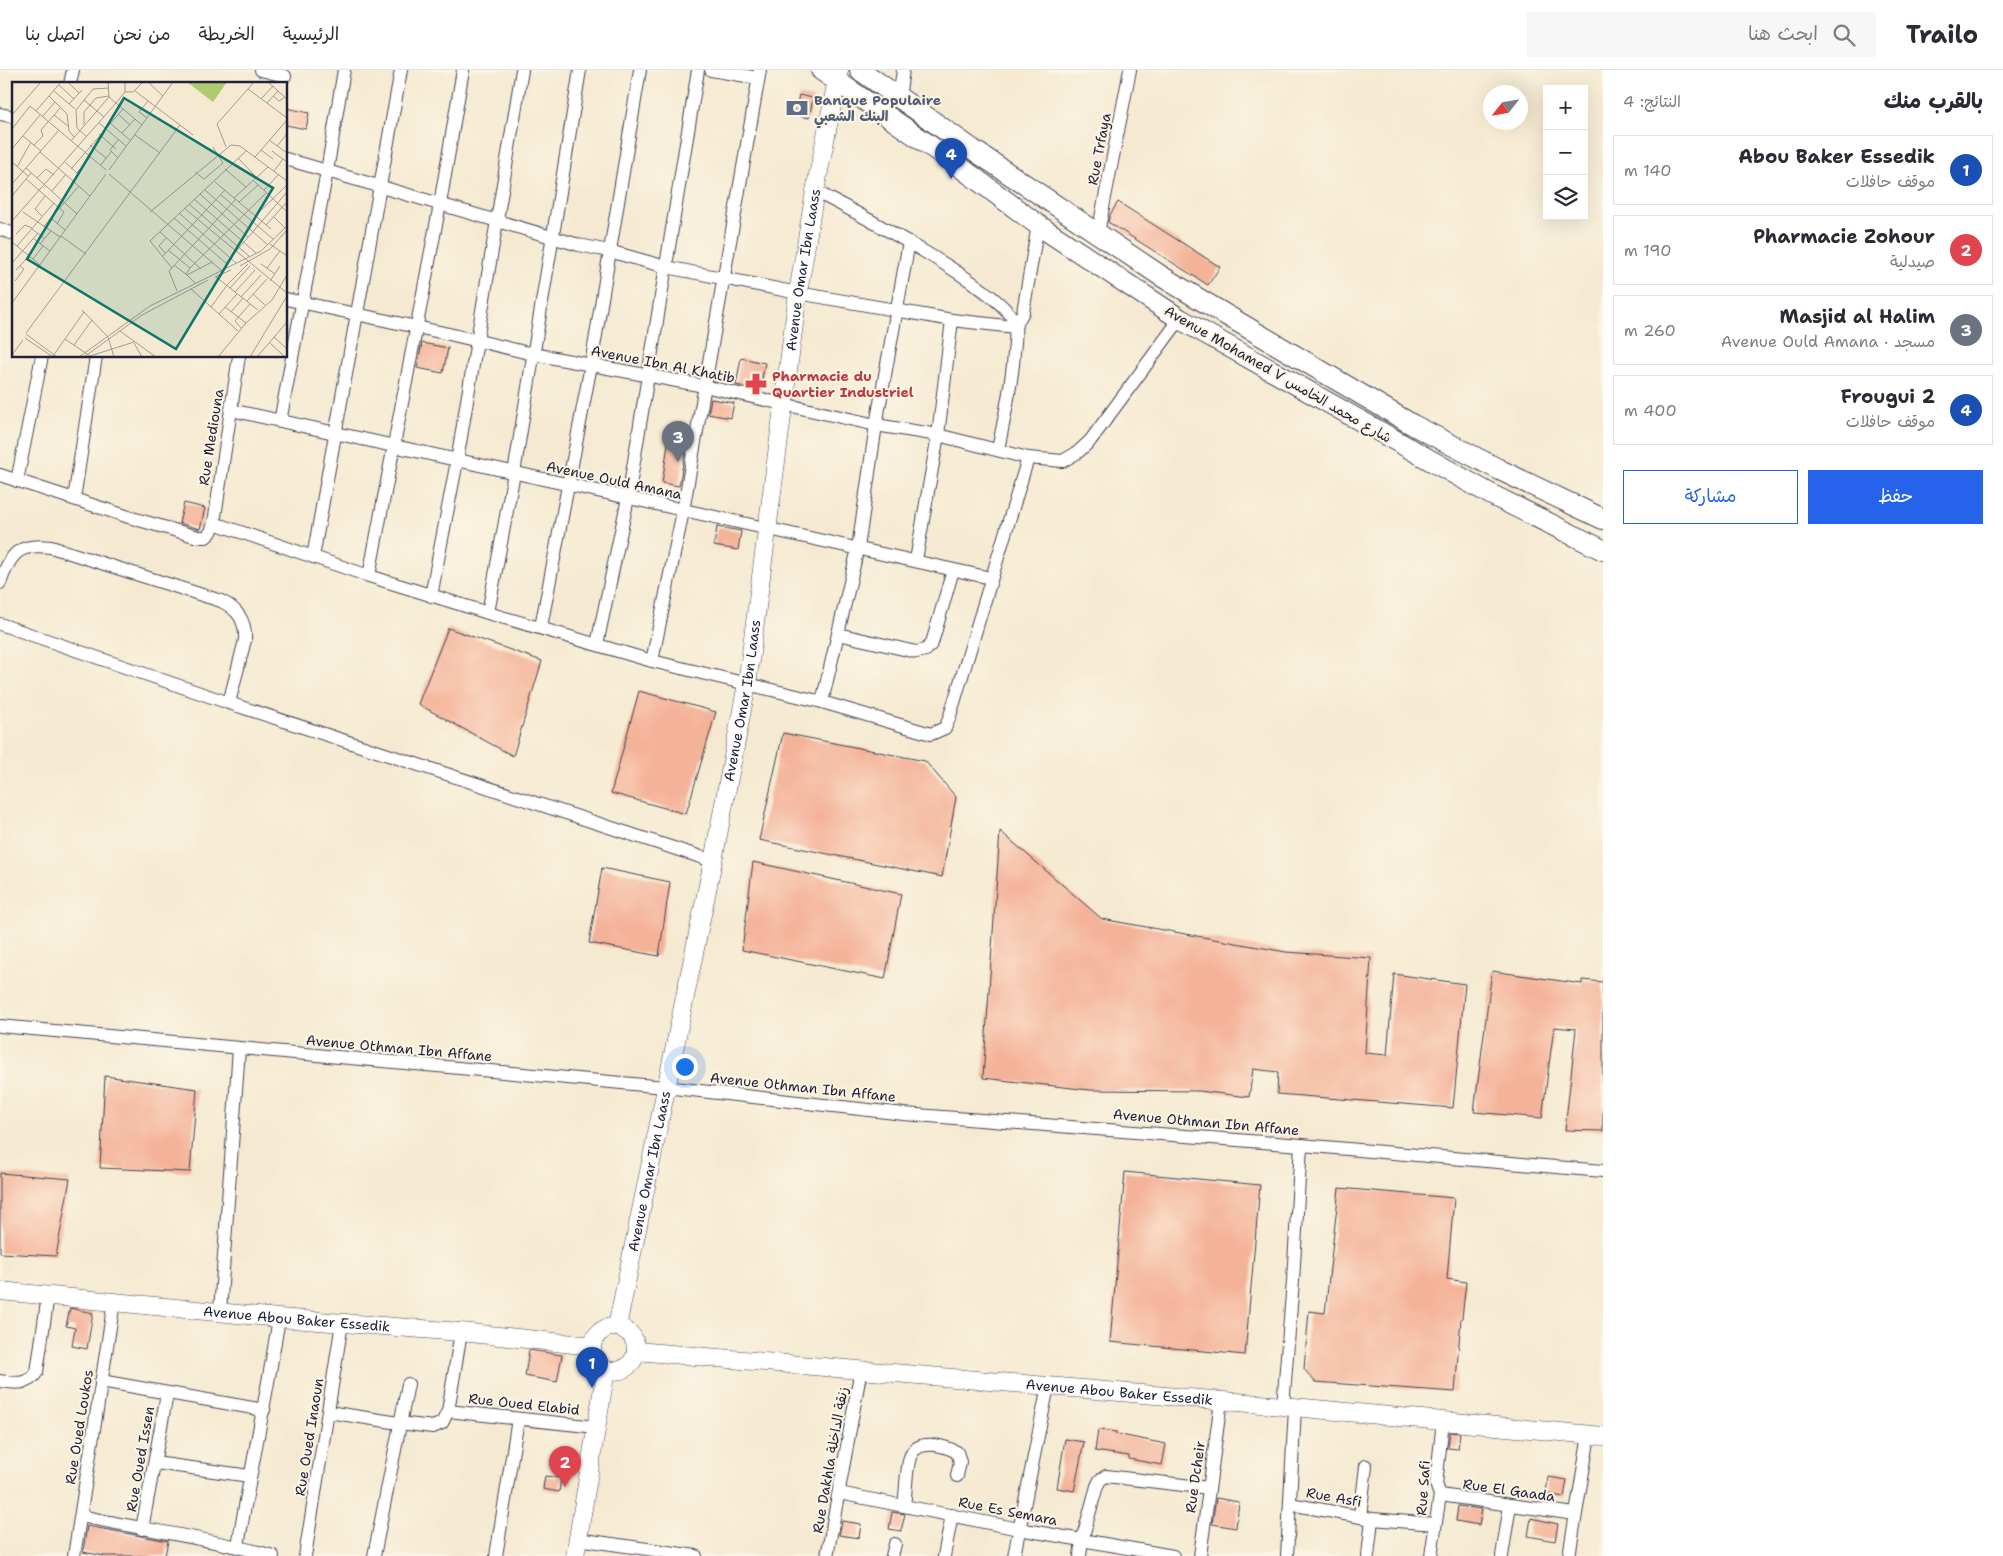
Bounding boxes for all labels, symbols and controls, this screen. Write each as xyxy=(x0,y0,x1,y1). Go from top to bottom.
search box xyxy=(1526,12,1876,57)
text: Trailo xyxy=(1906,19,1978,51)
text: ابحث هنا xyxy=(1748,21,1818,46)
icon: search xyxy=(1830,21,1858,49)
text: اتصل بنا xyxy=(25,22,85,46)
text: من نحن xyxy=(113,22,171,46)
text: الخريطة xyxy=(199,22,255,46)
text: الرئيسية xyxy=(283,22,339,46)
inset map xyxy=(12,82,288,358)
north arrow xyxy=(1483,85,1528,130)
map controls xyxy=(1543,85,1588,220)
button: + xyxy=(1543,85,1588,130)
text: بالقرب منك xyxy=(1884,87,1983,115)
place label: Banque Populaire البنك الشعبي xyxy=(814,91,941,129)
text: النتائج: 4 xyxy=(1623,91,1681,112)
bank icon: Banque Populaire البنك الشعبي xyxy=(784,95,810,121)
street label: Rue Trfaya xyxy=(1083,111,1115,187)
button: − xyxy=(1543,130,1588,175)
pin: 4 xyxy=(935,138,967,179)
text: Abou Baker Essedik xyxy=(1738,144,1935,169)
text: 140 m xyxy=(1624,160,1672,181)
text: 1 xyxy=(1962,160,1970,181)
text: موقف حافلات xyxy=(1846,171,1935,192)
button: layers xyxy=(1543,175,1588,220)
street label: Avenue Omar Ibn Laass xyxy=(782,187,824,352)
text: Pharmacie Zohour xyxy=(1753,224,1935,249)
text: 190 m xyxy=(1624,240,1671,261)
text: 2 xyxy=(1960,240,1972,261)
text: صيدلية xyxy=(1890,251,1935,272)
street label: Avenue Mohamed V شارع محمد الخامس xyxy=(1161,301,1395,448)
text: Masjid al Halim xyxy=(1780,304,1935,329)
text: 260 m xyxy=(1624,320,1676,341)
text: 3 xyxy=(1960,320,1972,341)
text: مسجد · Avenue Ould Amana xyxy=(1721,331,1935,352)
street label: Avenue Ibn Al Khatib xyxy=(589,341,737,387)
place label: Pharmacie du Quartier Industriel xyxy=(772,367,914,401)
pharmacy icon: Pharmacie du Quartier Industriel xyxy=(743,371,769,397)
text: Frougui 2 xyxy=(1841,384,1935,409)
street label: Rue Mediouna xyxy=(194,387,228,487)
text: 400 m xyxy=(1624,400,1677,421)
text: 4 xyxy=(1960,400,1972,421)
text: موقف حافلات xyxy=(1846,411,1935,432)
pin: 3 xyxy=(662,421,694,462)
street label: Avenue Ould Amana xyxy=(545,457,684,503)
button: مشاركة xyxy=(1623,470,1798,524)
button: حفظ xyxy=(1808,470,1983,524)
street label: Avenue Omar Ibn Laass xyxy=(719,618,764,783)
street label: Avenue Othman Ibn Affane xyxy=(305,1031,493,1065)
your location xyxy=(672,1054,698,1080)
street label: Avenue Othman Ibn Affane xyxy=(709,1068,897,1106)
street label: Avenue Omar Ibn Laass xyxy=(624,1089,674,1253)
street label: Avenue Othman Ibn Affane xyxy=(1112,1105,1300,1139)
street label: Avenue Abou Baker Essedik xyxy=(202,1302,391,1336)
pin: 1 xyxy=(576,1347,608,1388)
street label: Rue Oued Loukos xyxy=(61,1368,97,1486)
street label: Avenue Abou Baker Essedik xyxy=(1025,1375,1214,1409)
street label: Rue Oued Inaoun xyxy=(291,1376,327,1497)
street label: Rue Dakhla زنقة الداخلة xyxy=(808,1385,852,1535)
street label: Rue Oued Elabid xyxy=(468,1389,581,1419)
street label: Rue Oued Issen xyxy=(122,1404,158,1513)
street label: Rue Dcheir xyxy=(1181,1439,1209,1514)
pin: 2 xyxy=(549,1446,581,1487)
street label: Rue Safi xyxy=(1412,1460,1434,1516)
street label: Rue El Gaada xyxy=(1462,1475,1557,1505)
street label: Rue Asfi xyxy=(1305,1483,1363,1511)
street label: Rue Es Semara xyxy=(957,1493,1059,1529)

